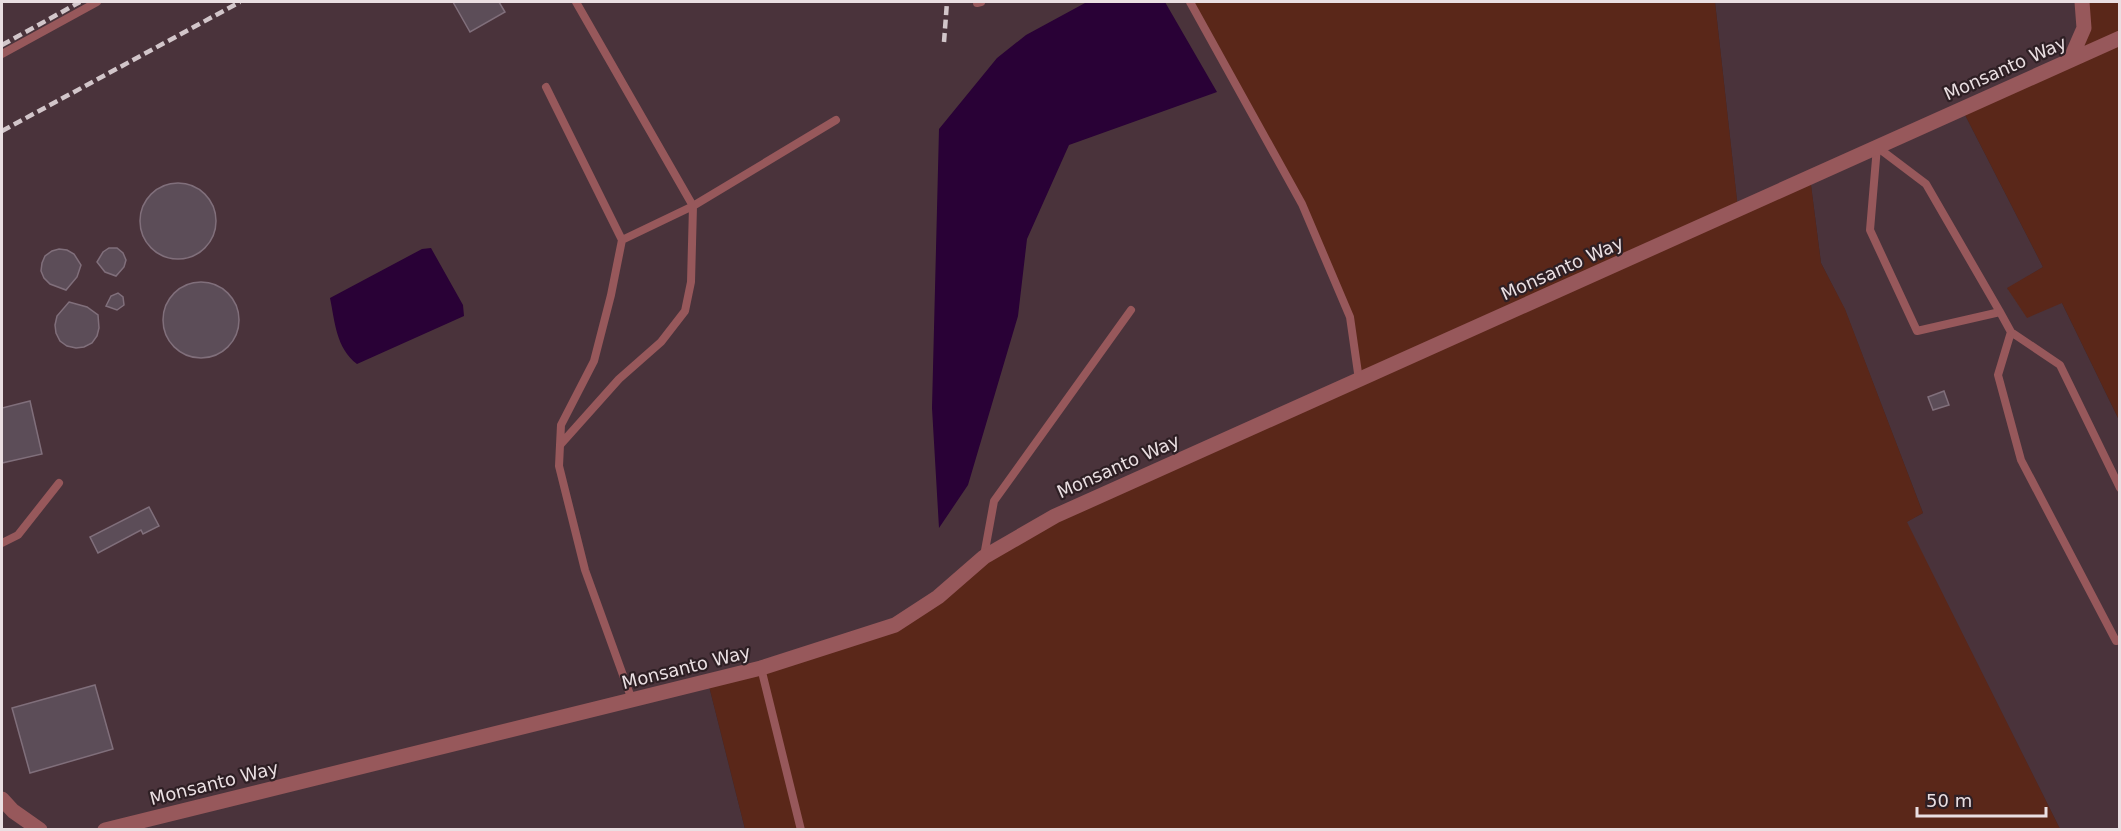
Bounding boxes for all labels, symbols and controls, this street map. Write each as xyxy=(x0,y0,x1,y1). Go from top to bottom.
street label: Monsanto Way xyxy=(1940,31,2070,104)
street label: Monsanto Way xyxy=(1497,231,1627,304)
street label: Monsanto Way xyxy=(1053,429,1183,502)
street label: Monsanto Way xyxy=(619,641,753,693)
street label: Monsanto Way xyxy=(147,757,281,809)
scale bar xyxy=(1917,780,2046,818)
text: 50 m xyxy=(1926,790,1972,811)

